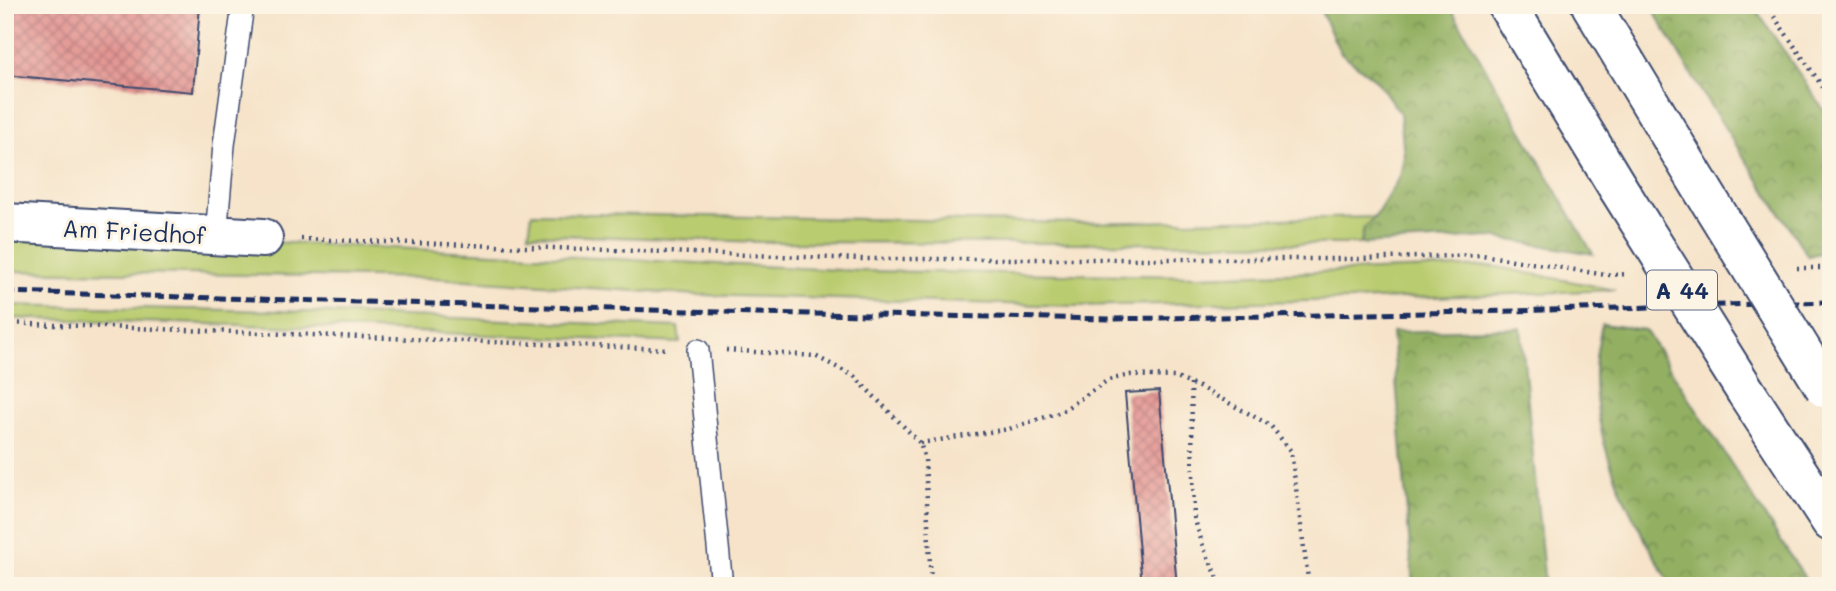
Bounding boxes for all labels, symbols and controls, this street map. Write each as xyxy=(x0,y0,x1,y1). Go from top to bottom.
street label: Am Friedhof xyxy=(62,212,207,250)
road number: A 44 xyxy=(1647,270,1717,310)

